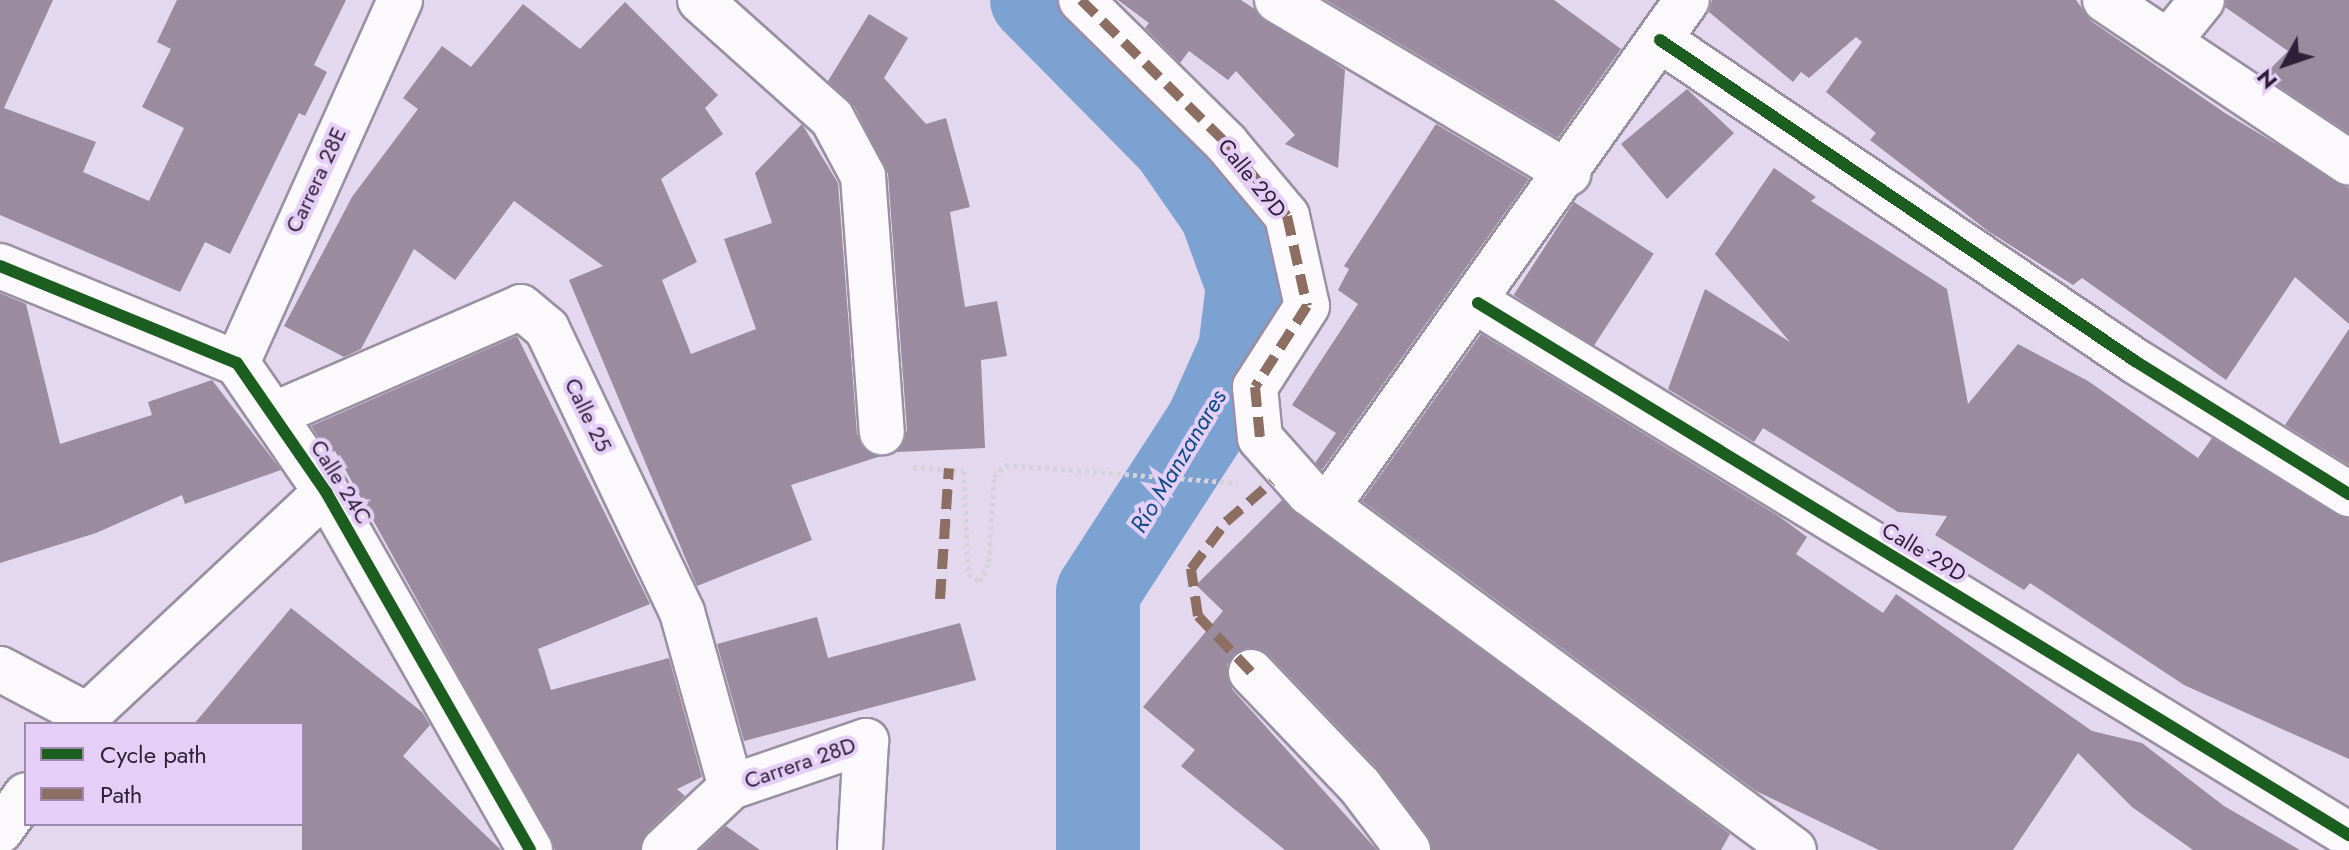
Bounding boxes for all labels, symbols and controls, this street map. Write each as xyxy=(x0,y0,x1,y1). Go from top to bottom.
north arrow xyxy=(2245,24,2325,104)
text: N xyxy=(2249,62,2284,96)
street label: Carrera 28E xyxy=(280,123,352,237)
street label: Calle 29D xyxy=(1212,133,1292,223)
street label: Calle 25 xyxy=(559,374,617,456)
water label: Río Manzanares xyxy=(1124,384,1232,538)
street label: Calle 24C xyxy=(305,435,377,529)
street label: Calle 29D xyxy=(1877,517,1971,587)
legend xyxy=(24,722,304,826)
street label: Carrera 28D xyxy=(741,732,859,794)
text: Cycle path xyxy=(100,737,207,772)
text: Path xyxy=(100,777,142,812)

